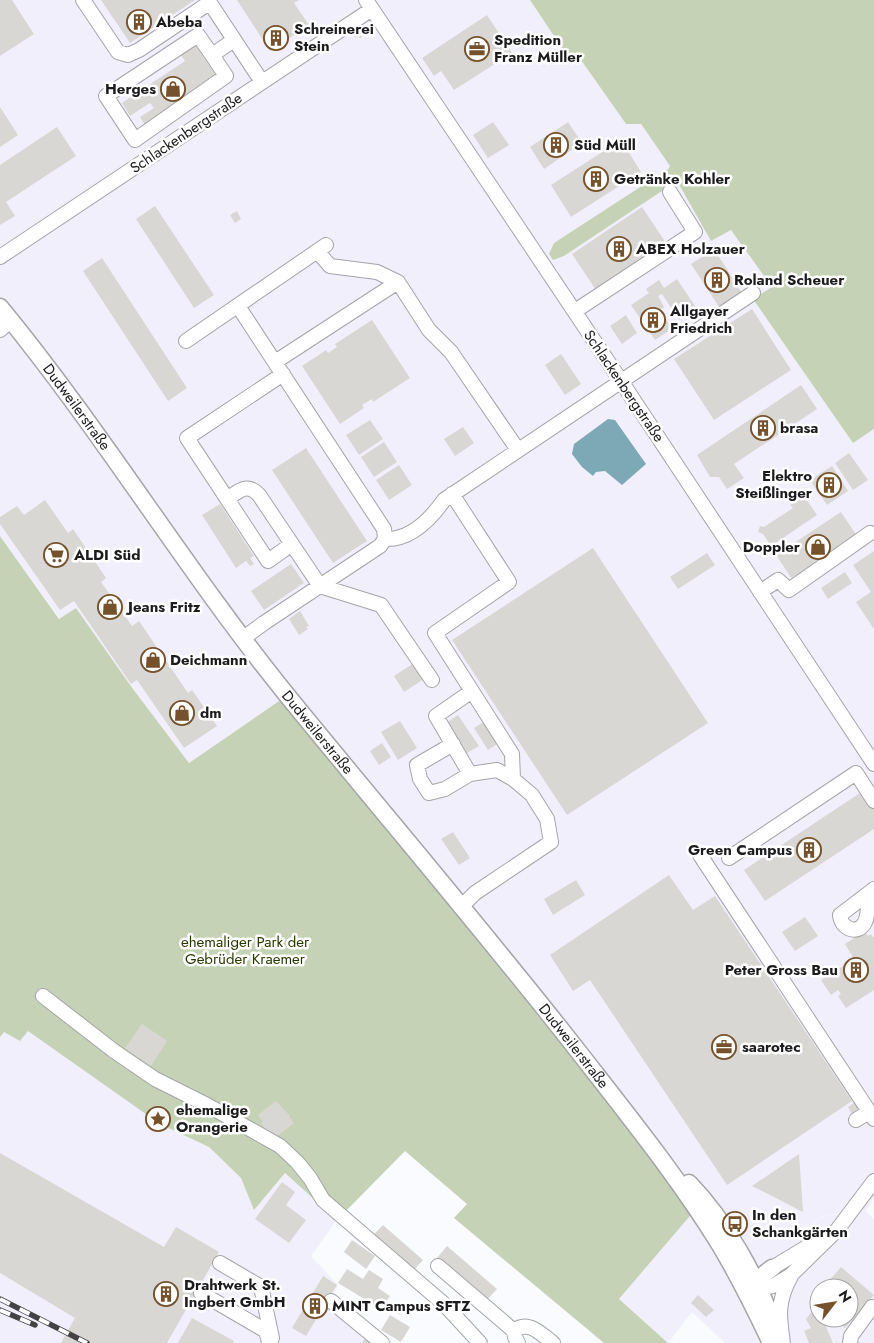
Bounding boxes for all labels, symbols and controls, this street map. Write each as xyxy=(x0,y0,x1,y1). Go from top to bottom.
building icon: Abeba xyxy=(126,9,152,35)
place label: Abeba xyxy=(155,11,202,33)
place label: Schreinerei Stein xyxy=(294,18,374,57)
building icon: Schreinerei Stein xyxy=(263,25,289,51)
place label: Spedition Franz Müller xyxy=(494,29,583,68)
office icon: Spedition Franz Müller xyxy=(464,36,490,62)
shop icon: Herges xyxy=(160,76,186,102)
place label: Herges xyxy=(105,78,156,100)
street label: Schlackenbergstraße xyxy=(126,87,247,179)
building icon: Süd Müll xyxy=(543,132,569,158)
place label: Süd Müll xyxy=(574,134,636,156)
building icon: Getränke Kohler xyxy=(583,166,609,192)
place label: Getränke Kohler xyxy=(614,168,731,190)
building icon: ABEX Holzauer xyxy=(606,236,632,262)
place label: ABEX Holzauer xyxy=(635,238,746,260)
building icon: Roland Scheuer xyxy=(704,267,730,293)
place label: Roland Scheuer xyxy=(734,269,845,291)
place label: Allgayer Friedrich xyxy=(669,300,732,339)
building icon: Allgayer Friedrich xyxy=(640,307,666,333)
street label: Schlackenbergstraße xyxy=(578,326,670,447)
street label: Dudweilerstraße xyxy=(37,359,116,455)
building icon: brasa xyxy=(750,415,776,441)
place label: brasa xyxy=(780,417,818,439)
place label: Elektro Steißlinger xyxy=(735,465,813,504)
building icon: Elektro Steißlinger xyxy=(816,472,842,498)
shop icon: Doppler xyxy=(805,534,831,560)
place label: Doppler xyxy=(743,536,801,558)
supermarket icon: ALDI Süd xyxy=(43,542,69,568)
place label: ALDI Süd xyxy=(73,544,141,566)
shop icon: Jeans Fritz xyxy=(97,594,123,620)
place label: Jeans Fritz xyxy=(125,596,201,618)
shop icon: Deichmann xyxy=(140,647,166,673)
place label: Deichmann xyxy=(170,649,247,671)
street label: Dudweilerstraße xyxy=(276,686,359,779)
shop icon: dm xyxy=(169,700,195,726)
place label: dm xyxy=(200,702,222,724)
building icon: Green Campus xyxy=(796,837,822,863)
place label: Green Campus xyxy=(688,839,792,861)
park label: ehemaliger Park der Gebrüder Kraemer xyxy=(181,931,310,970)
building icon: Peter Gross Bau xyxy=(843,957,869,983)
place label: Peter Gross Bau xyxy=(725,959,838,981)
street label: Dudweilerstraße xyxy=(533,999,614,1093)
office icon: saarotec xyxy=(711,1034,737,1060)
place label: saarotec xyxy=(742,1036,801,1058)
place label: ehemalige Orangerie xyxy=(176,1099,248,1138)
place icon: ehemalige Orangerie xyxy=(145,1106,171,1132)
place label: In den Schankgärten xyxy=(752,1204,848,1243)
bus stop icon: In den Schankgärten xyxy=(722,1211,748,1237)
place label: Drahtwerk St. Ingbert GmbH xyxy=(184,1274,285,1313)
north arrow xyxy=(809,1278,859,1328)
building icon: Drahtwerk St. Ingbert GmbH xyxy=(153,1281,179,1307)
text: N xyxy=(834,1286,857,1306)
building icon: MINT Campus SFTZ xyxy=(302,1293,328,1319)
place label: MINT Campus SFTZ xyxy=(332,1295,471,1317)

